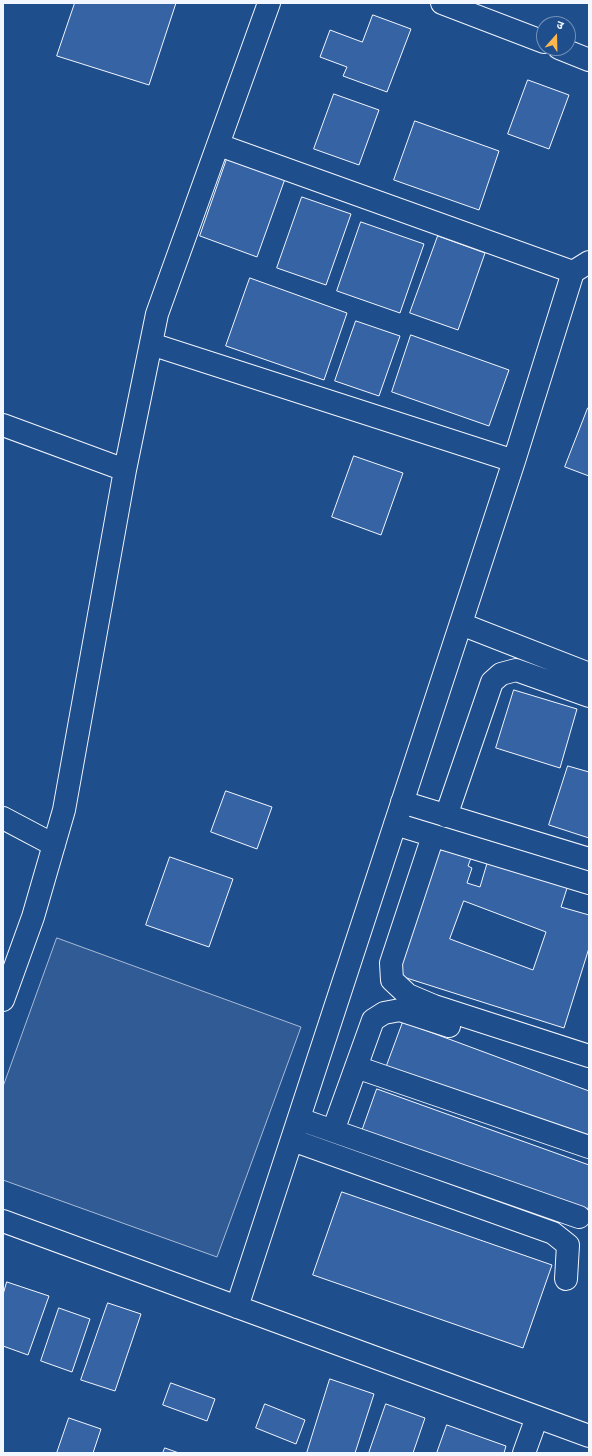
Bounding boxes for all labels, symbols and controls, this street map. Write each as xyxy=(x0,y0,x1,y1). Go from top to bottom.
north arrow xyxy=(536,16,576,56)
text: उ xyxy=(555,18,565,32)

